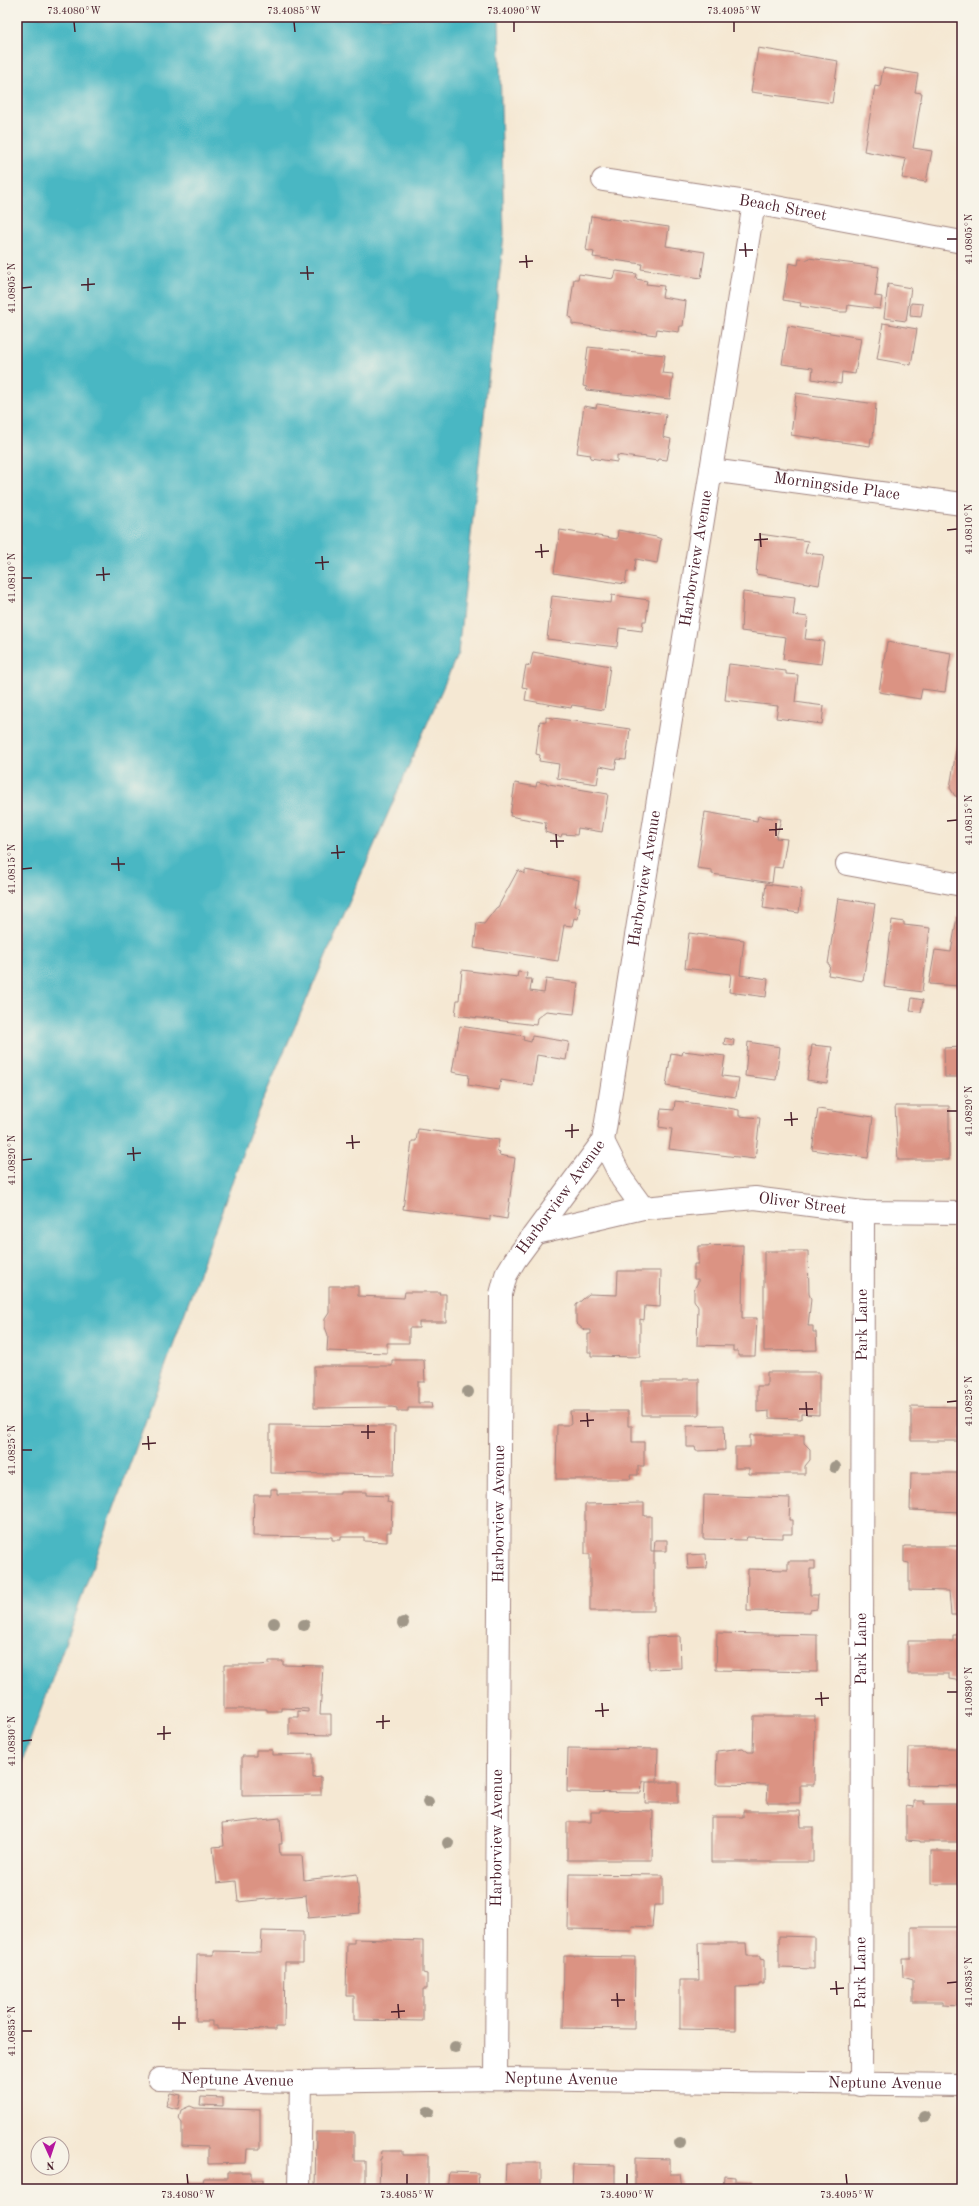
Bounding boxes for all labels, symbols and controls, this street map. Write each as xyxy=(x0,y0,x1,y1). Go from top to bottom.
text: 73.4080°W xyxy=(47,6,101,16)
text: 73.4085°W xyxy=(267,6,321,16)
text: 73.4090°W xyxy=(487,6,541,16)
text: 73.4095°W xyxy=(707,6,761,16)
street label: Beach Street xyxy=(738,193,828,225)
text: 41.0805°N xyxy=(964,213,974,265)
text: 41.0805°N xyxy=(7,262,17,314)
street label: Morningside Place xyxy=(773,471,901,504)
street label: Harborview Avenue xyxy=(678,489,716,628)
text: 41.0810°N xyxy=(964,503,974,555)
text: 41.0810°N xyxy=(7,552,17,604)
text: 41.0815°N xyxy=(964,794,974,846)
street label: Harborview Avenue xyxy=(626,809,664,948)
text: 41.0815°N xyxy=(7,843,17,895)
text: 41.0820°N xyxy=(964,1085,974,1137)
text: 41.0820°N xyxy=(7,1134,17,1186)
street label: Harborview Avenue xyxy=(514,1137,609,1258)
street label: Oliver Street xyxy=(757,1191,848,1218)
street label: Park Lane xyxy=(855,1289,871,1361)
text: 41.0825°N xyxy=(964,1375,974,1427)
text: 41.0825°N xyxy=(7,1424,17,1476)
street label: Harborview Avenue xyxy=(491,1445,508,1583)
street label: Park Lane xyxy=(854,1613,870,1685)
text: 41.0830°N xyxy=(964,1666,974,1718)
text: 41.0830°N xyxy=(7,1715,17,1767)
street label: Harborview Avenue xyxy=(489,1769,506,1907)
street label: Park Lane xyxy=(853,1937,869,2009)
text: 41.0835°N xyxy=(964,1956,974,2008)
text: 41.0835°N xyxy=(7,2005,17,2057)
street label: Neptune Avenue xyxy=(180,2071,294,2090)
street label: Neptune Avenue xyxy=(504,2071,618,2089)
street label: Neptune Avenue xyxy=(828,2075,942,2093)
north arrow xyxy=(30,2136,70,2176)
text: N xyxy=(45,2159,55,2170)
text: 73.4080°W xyxy=(161,2190,215,2200)
text: 73.4085°W xyxy=(380,2190,434,2200)
text: 73.4090°W xyxy=(600,2190,654,2200)
text: 73.4095°W xyxy=(820,2190,874,2200)

